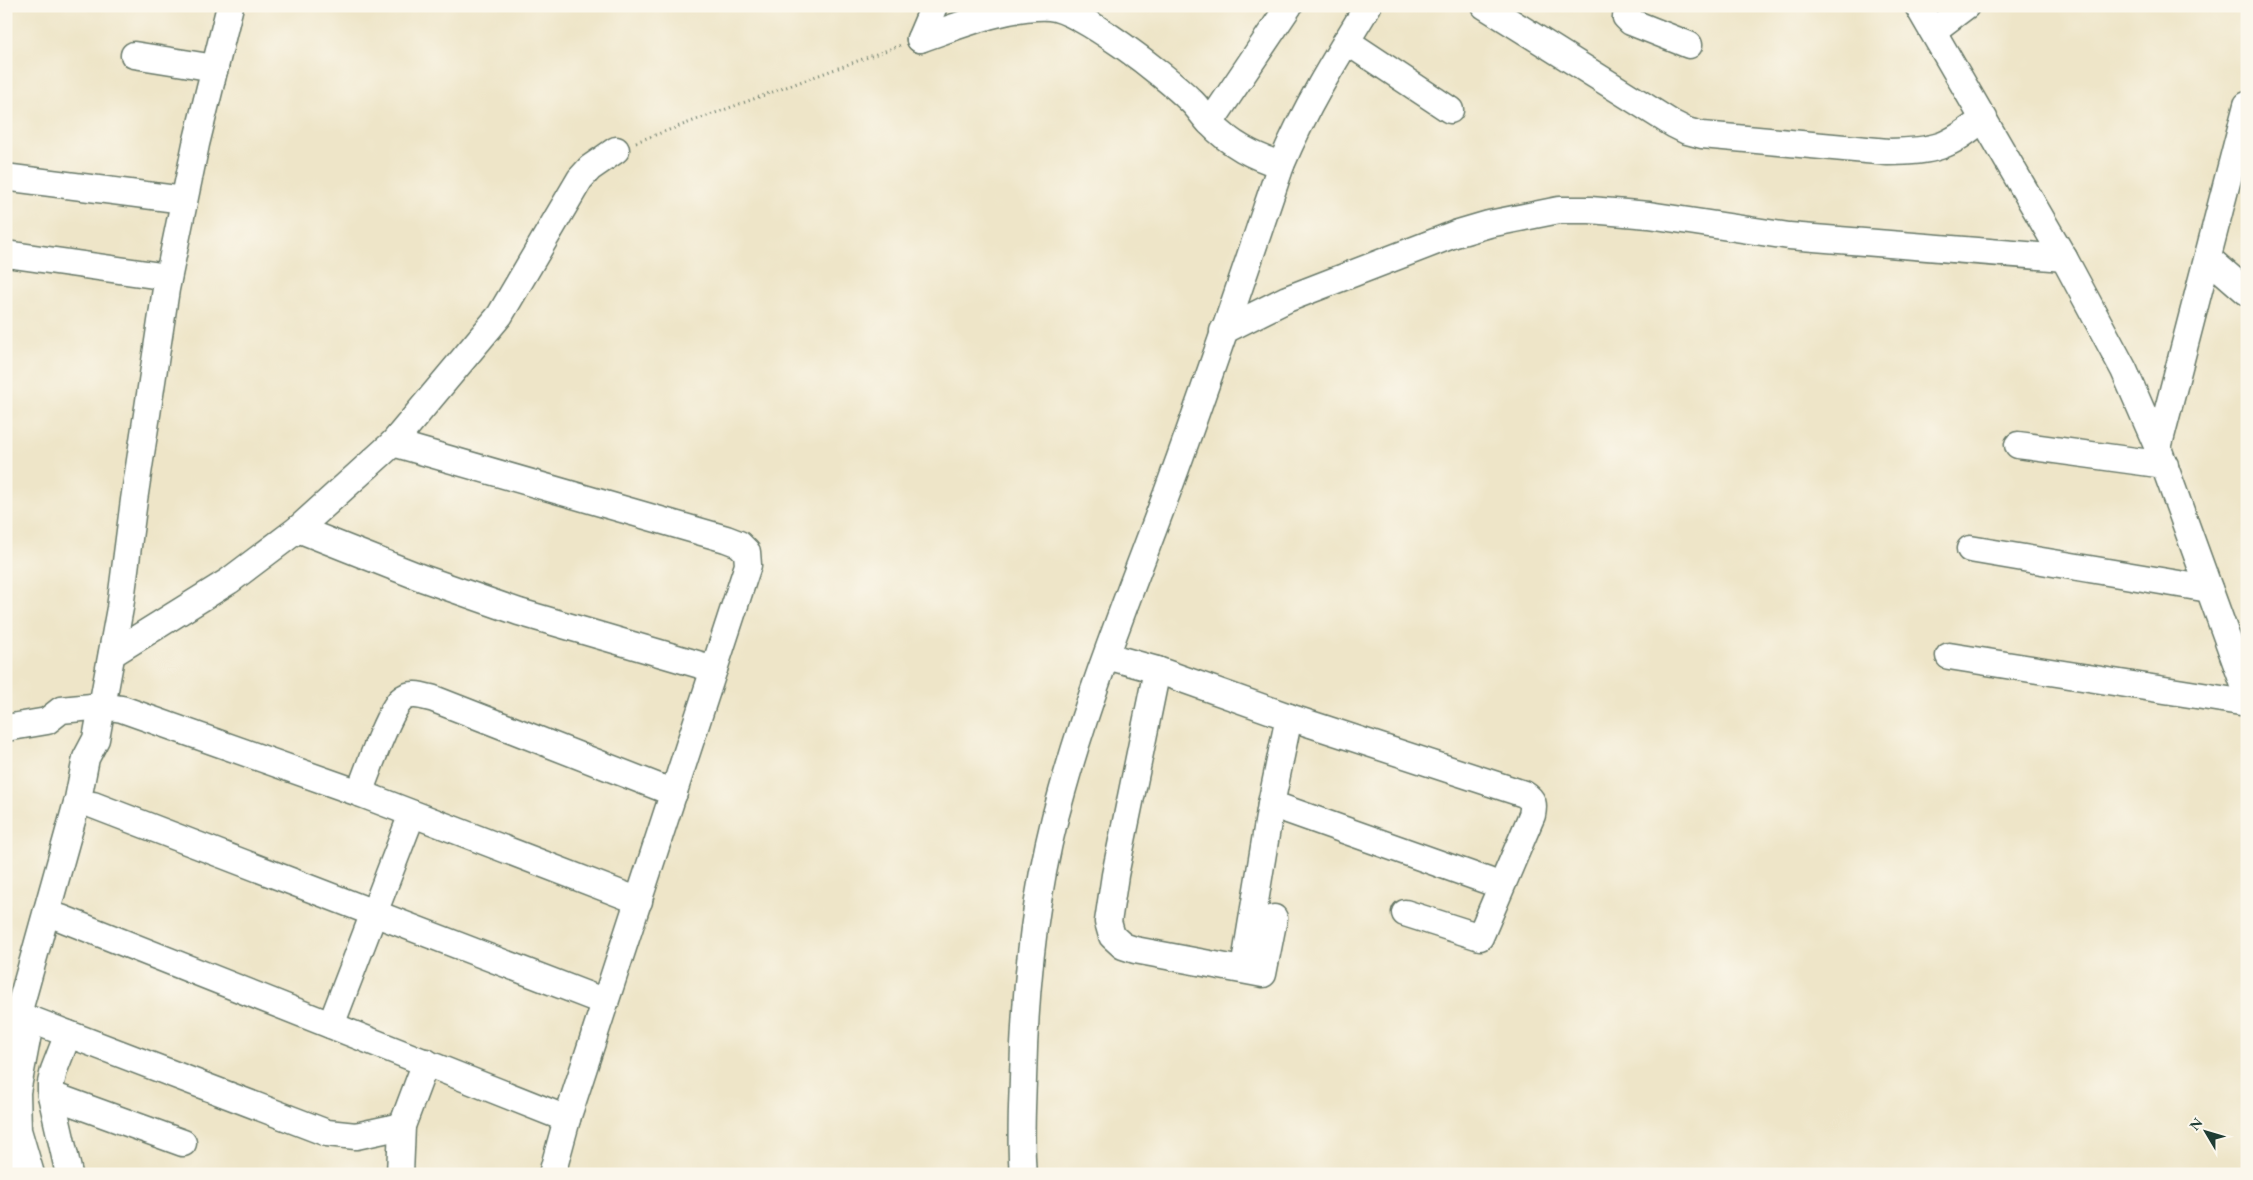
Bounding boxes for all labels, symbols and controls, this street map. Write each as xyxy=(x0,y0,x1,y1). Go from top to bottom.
north arrow xyxy=(2180,1108,2230,1158)
text: N xyxy=(2185,1113,2207,1134)

